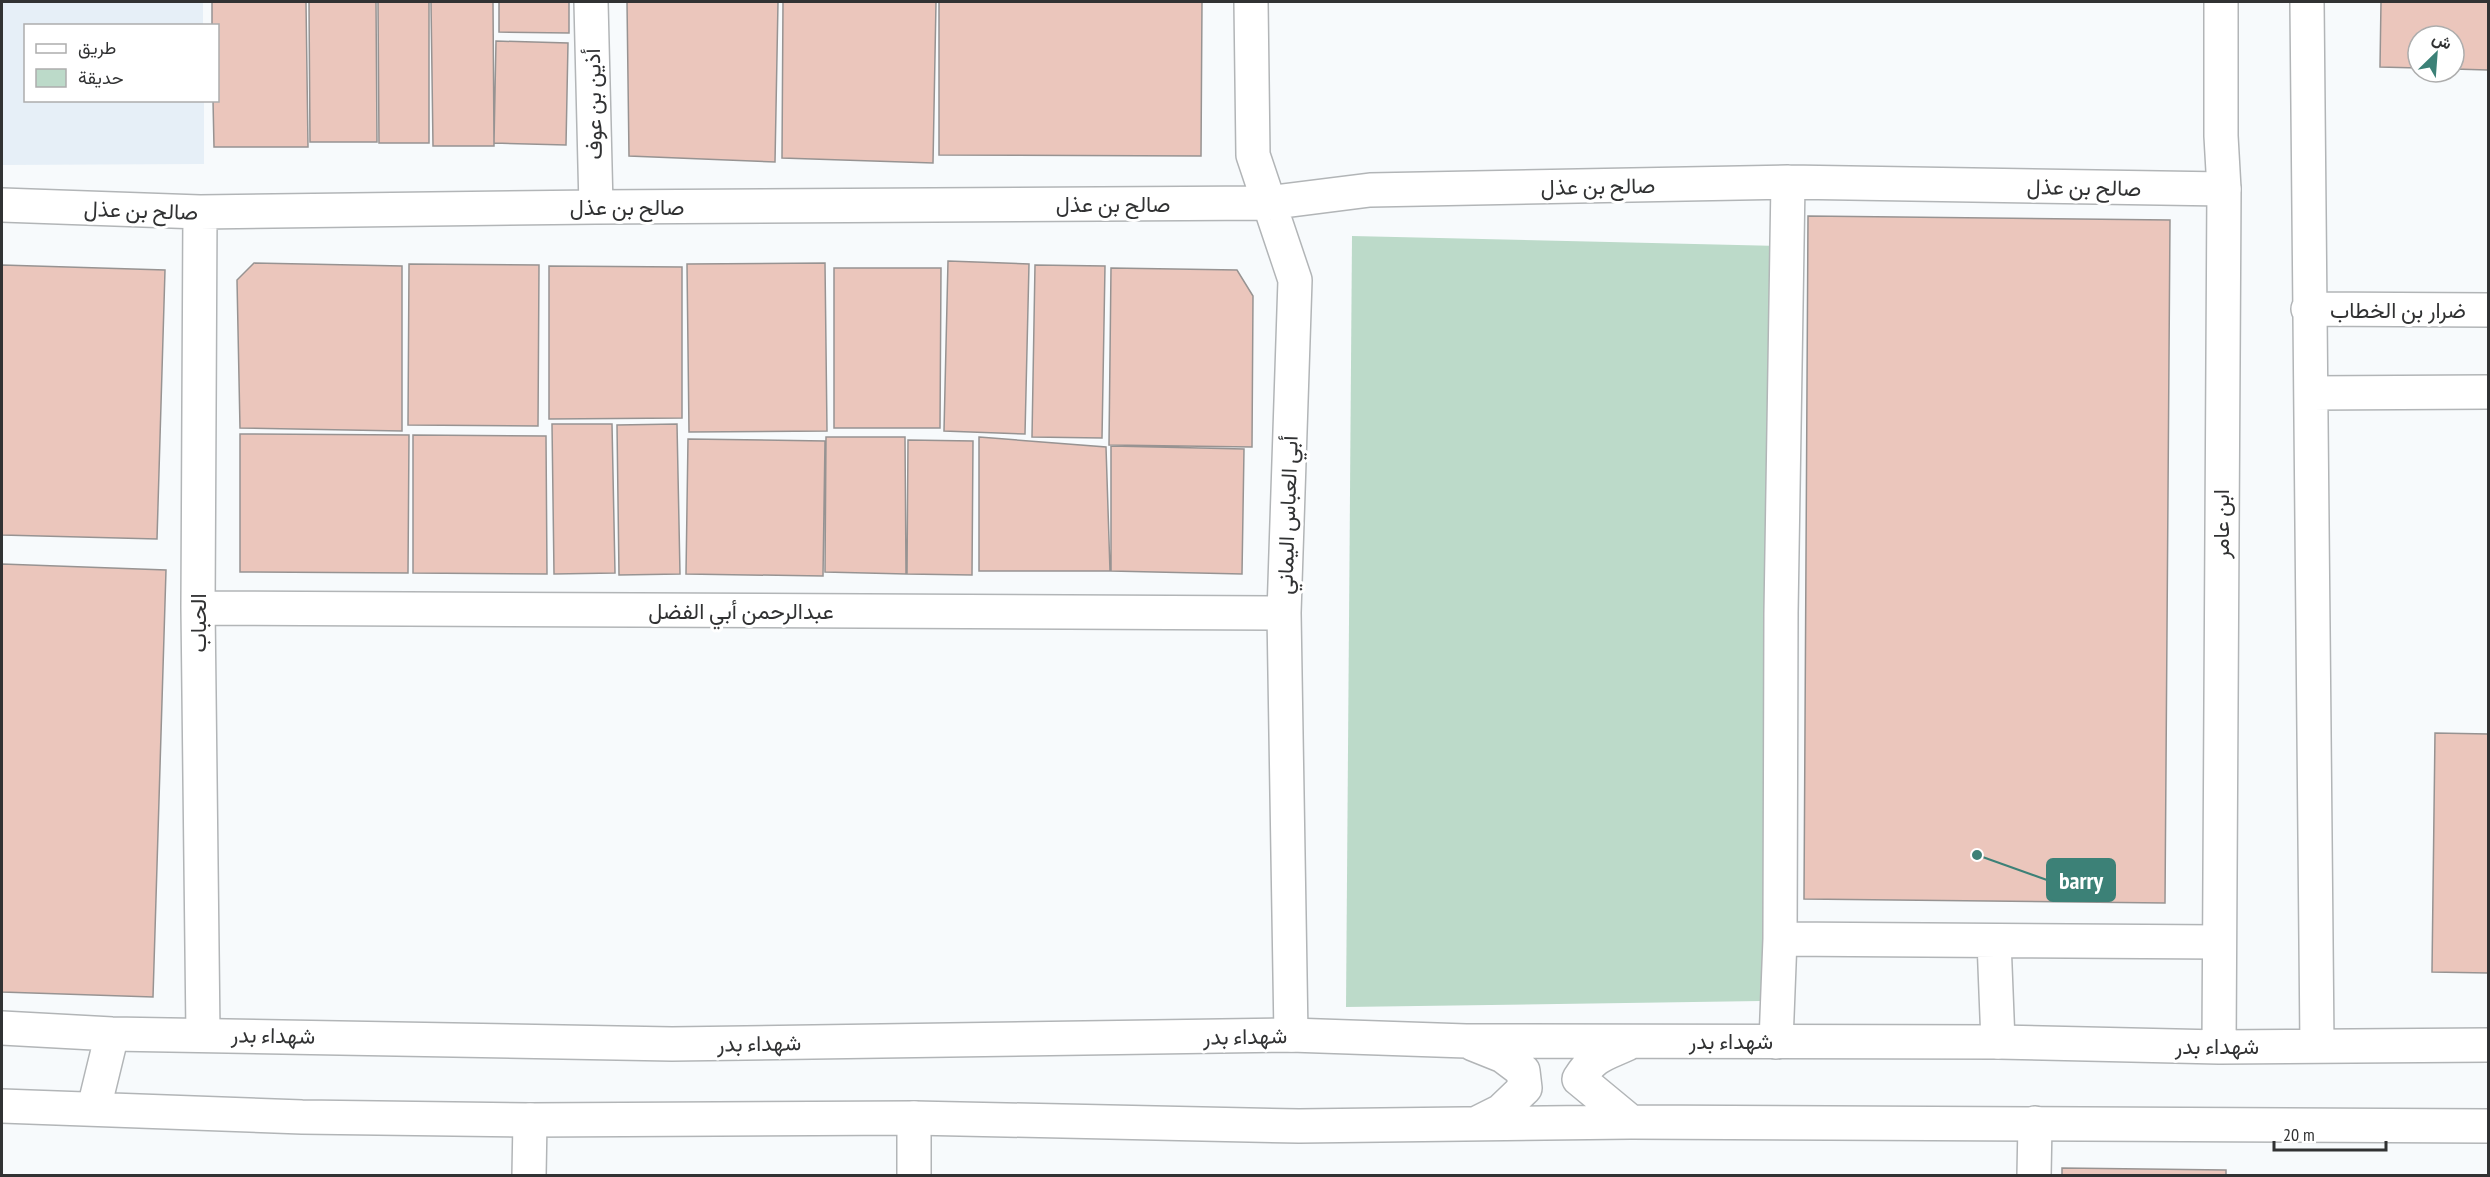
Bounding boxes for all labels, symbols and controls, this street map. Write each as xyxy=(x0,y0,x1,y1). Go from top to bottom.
legend xyxy=(24,24,219,102)
north arrow xyxy=(2406,24,2466,84)
text: ش xyxy=(2429,27,2455,54)
text: طريق xyxy=(78,36,116,59)
street label: أذين بن عوف xyxy=(578,48,608,160)
text: حديقة xyxy=(78,66,124,89)
street label: صالح بن عذل xyxy=(1540,171,1656,202)
street label: صالح بن عذل xyxy=(2026,172,2142,203)
street label: صالح بن عذل xyxy=(1056,190,1170,219)
street label: صالح بن عذل xyxy=(570,193,684,222)
street label: صالح بن عذل xyxy=(83,194,199,227)
street label: ضرار بن الخطاب xyxy=(2330,296,2466,324)
street label: أبي العباس اليماني xyxy=(1270,435,1309,595)
street label: ابن عامر xyxy=(2207,489,2235,560)
street label: الحباب xyxy=(184,593,212,653)
street label: عبدالرحمن أبي الفضل xyxy=(648,597,834,630)
callout: barry xyxy=(2047,859,2115,901)
text: barry xyxy=(2059,865,2103,896)
street label: شهداء بدر xyxy=(230,1020,315,1050)
street label: شهداء بدر xyxy=(1202,1021,1287,1051)
street label: شهداء بدر xyxy=(1688,1027,1773,1055)
street label: شهداء بدر xyxy=(716,1028,801,1058)
street label: شهداء بدر xyxy=(2174,1032,2259,1060)
scale bar xyxy=(2274,1114,2386,1152)
text: 20 m xyxy=(2283,1123,2315,1146)

